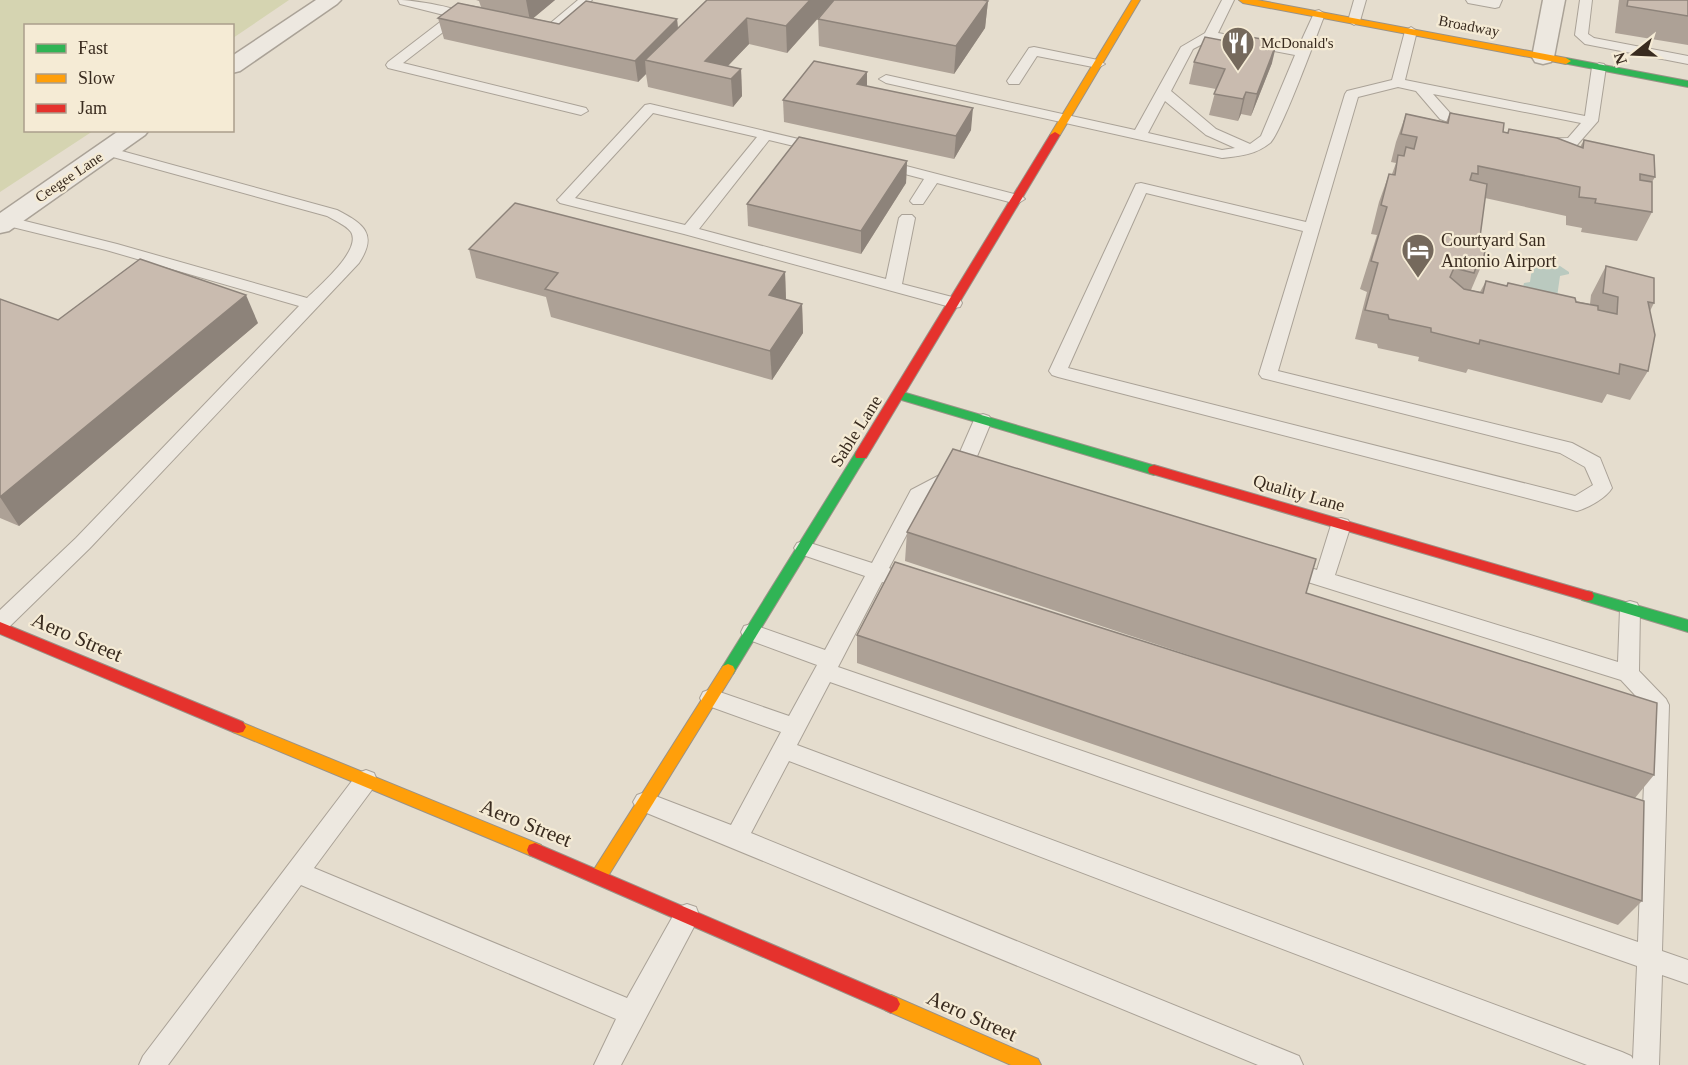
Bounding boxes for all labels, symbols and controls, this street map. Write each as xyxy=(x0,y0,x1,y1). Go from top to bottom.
street label: Broadway xyxy=(1437,12,1501,40)
legend xyxy=(24,24,234,132)
north arrow xyxy=(1604,24,1664,84)
restaurant icon: McDonald's xyxy=(1220,25,1256,72)
place label: McDonald's xyxy=(1261,35,1334,51)
text: Fast xyxy=(78,38,108,58)
text: N xyxy=(1610,50,1630,67)
text: Slow xyxy=(78,68,115,88)
text: Jam xyxy=(78,98,107,118)
street label: Ceegee Lane xyxy=(32,148,106,205)
place label: Courtyard San Antonio Airport xyxy=(1441,230,1557,271)
hotel icon: Courtyard San Antonio Airport xyxy=(1400,232,1436,279)
street label: Sable Lane xyxy=(826,392,886,470)
street label: Quality Lane xyxy=(1251,470,1347,516)
street label: Aero Street xyxy=(28,607,126,667)
street label: Aero Street xyxy=(477,794,575,852)
street label: Aero Street xyxy=(923,985,1021,1047)

